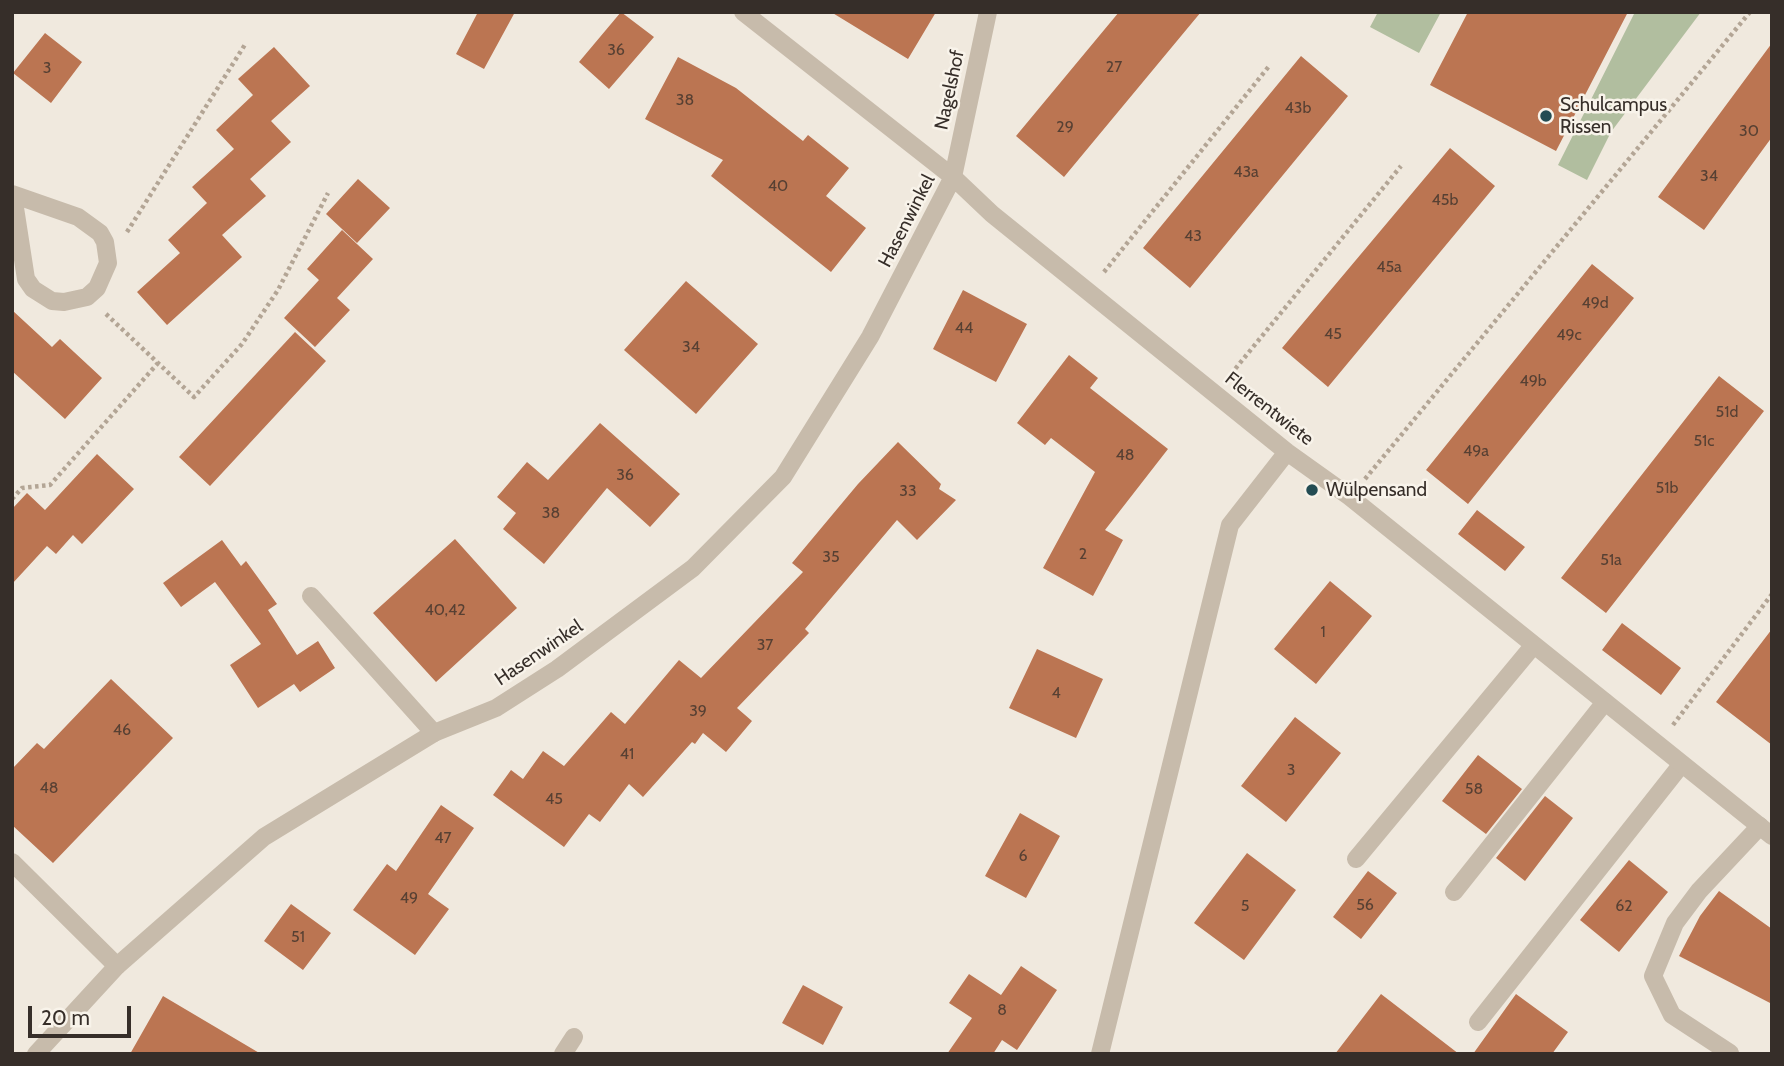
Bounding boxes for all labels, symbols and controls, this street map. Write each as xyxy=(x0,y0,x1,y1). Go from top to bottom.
house number: 36 xyxy=(607,40,625,60)
street label: Nagelshof xyxy=(930,48,970,132)
house number: 27 xyxy=(1106,57,1122,77)
house number: 3 xyxy=(43,58,51,78)
house number: 38 xyxy=(676,90,694,110)
place label: Schulcampus Rissen xyxy=(1560,94,1667,138)
house number: 43b xyxy=(1285,98,1311,118)
marker: Schulcampus Rissen xyxy=(1538,108,1554,124)
house number: 29 xyxy=(1056,117,1074,137)
house number: 30 xyxy=(1739,121,1759,141)
house number: 43a xyxy=(1233,162,1259,182)
house number: 34 xyxy=(1700,166,1718,186)
street label: Hasenwinkel xyxy=(874,171,940,271)
house number: 40 xyxy=(768,176,788,196)
house number: 45b xyxy=(1432,190,1458,210)
house number: 43 xyxy=(1184,226,1202,246)
house number: 45a xyxy=(1376,257,1402,277)
house number: 49d xyxy=(1581,293,1609,313)
house number: 44 xyxy=(955,318,973,338)
house number: 45 xyxy=(1324,324,1342,344)
house number: 49c xyxy=(1556,325,1582,345)
house number: 34 xyxy=(682,337,700,357)
street label: Flerrentwiete xyxy=(1220,367,1318,451)
house number: 49b xyxy=(1519,371,1547,391)
house number: 51d xyxy=(1716,402,1738,422)
house number: 51c xyxy=(1693,431,1715,451)
house number: 49a xyxy=(1463,441,1489,461)
house number: 48 xyxy=(1116,445,1134,465)
house number: 36 xyxy=(616,465,634,485)
house number: 51b xyxy=(1656,478,1678,498)
place label: Wülpensand xyxy=(1326,479,1427,501)
house number: 33 xyxy=(899,481,917,501)
marker: Wülpensand xyxy=(1304,482,1320,498)
house number: 38 xyxy=(542,503,560,523)
house number: 2 xyxy=(1079,544,1087,564)
house number: 35 xyxy=(822,547,840,567)
house number: 51a xyxy=(1600,550,1622,570)
house number: 40,42 xyxy=(424,600,466,620)
street label: Hasenwinkel xyxy=(491,615,587,691)
house number: 1 xyxy=(1320,622,1326,642)
house number: 37 xyxy=(757,635,773,655)
house number: 4 xyxy=(1051,683,1061,703)
house number: 39 xyxy=(689,701,707,721)
house number: 46 xyxy=(113,720,131,740)
house number: 41 xyxy=(620,744,634,764)
house number: 3 xyxy=(1287,760,1295,780)
house number: 48 xyxy=(40,778,58,798)
house number: 58 xyxy=(1465,779,1483,799)
house number: 45 xyxy=(545,789,563,809)
house number: 47 xyxy=(434,828,452,848)
house number: 6 xyxy=(1018,846,1028,866)
house number: 49 xyxy=(400,888,418,908)
house number: 56 xyxy=(1356,895,1374,915)
house number: 5 xyxy=(1241,896,1249,916)
house number: 62 xyxy=(1615,896,1633,916)
house number: 51 xyxy=(291,927,305,947)
scale bar xyxy=(32,992,135,1036)
house number: 8 xyxy=(997,1000,1007,1020)
text: 20 m xyxy=(41,1005,90,1030)

